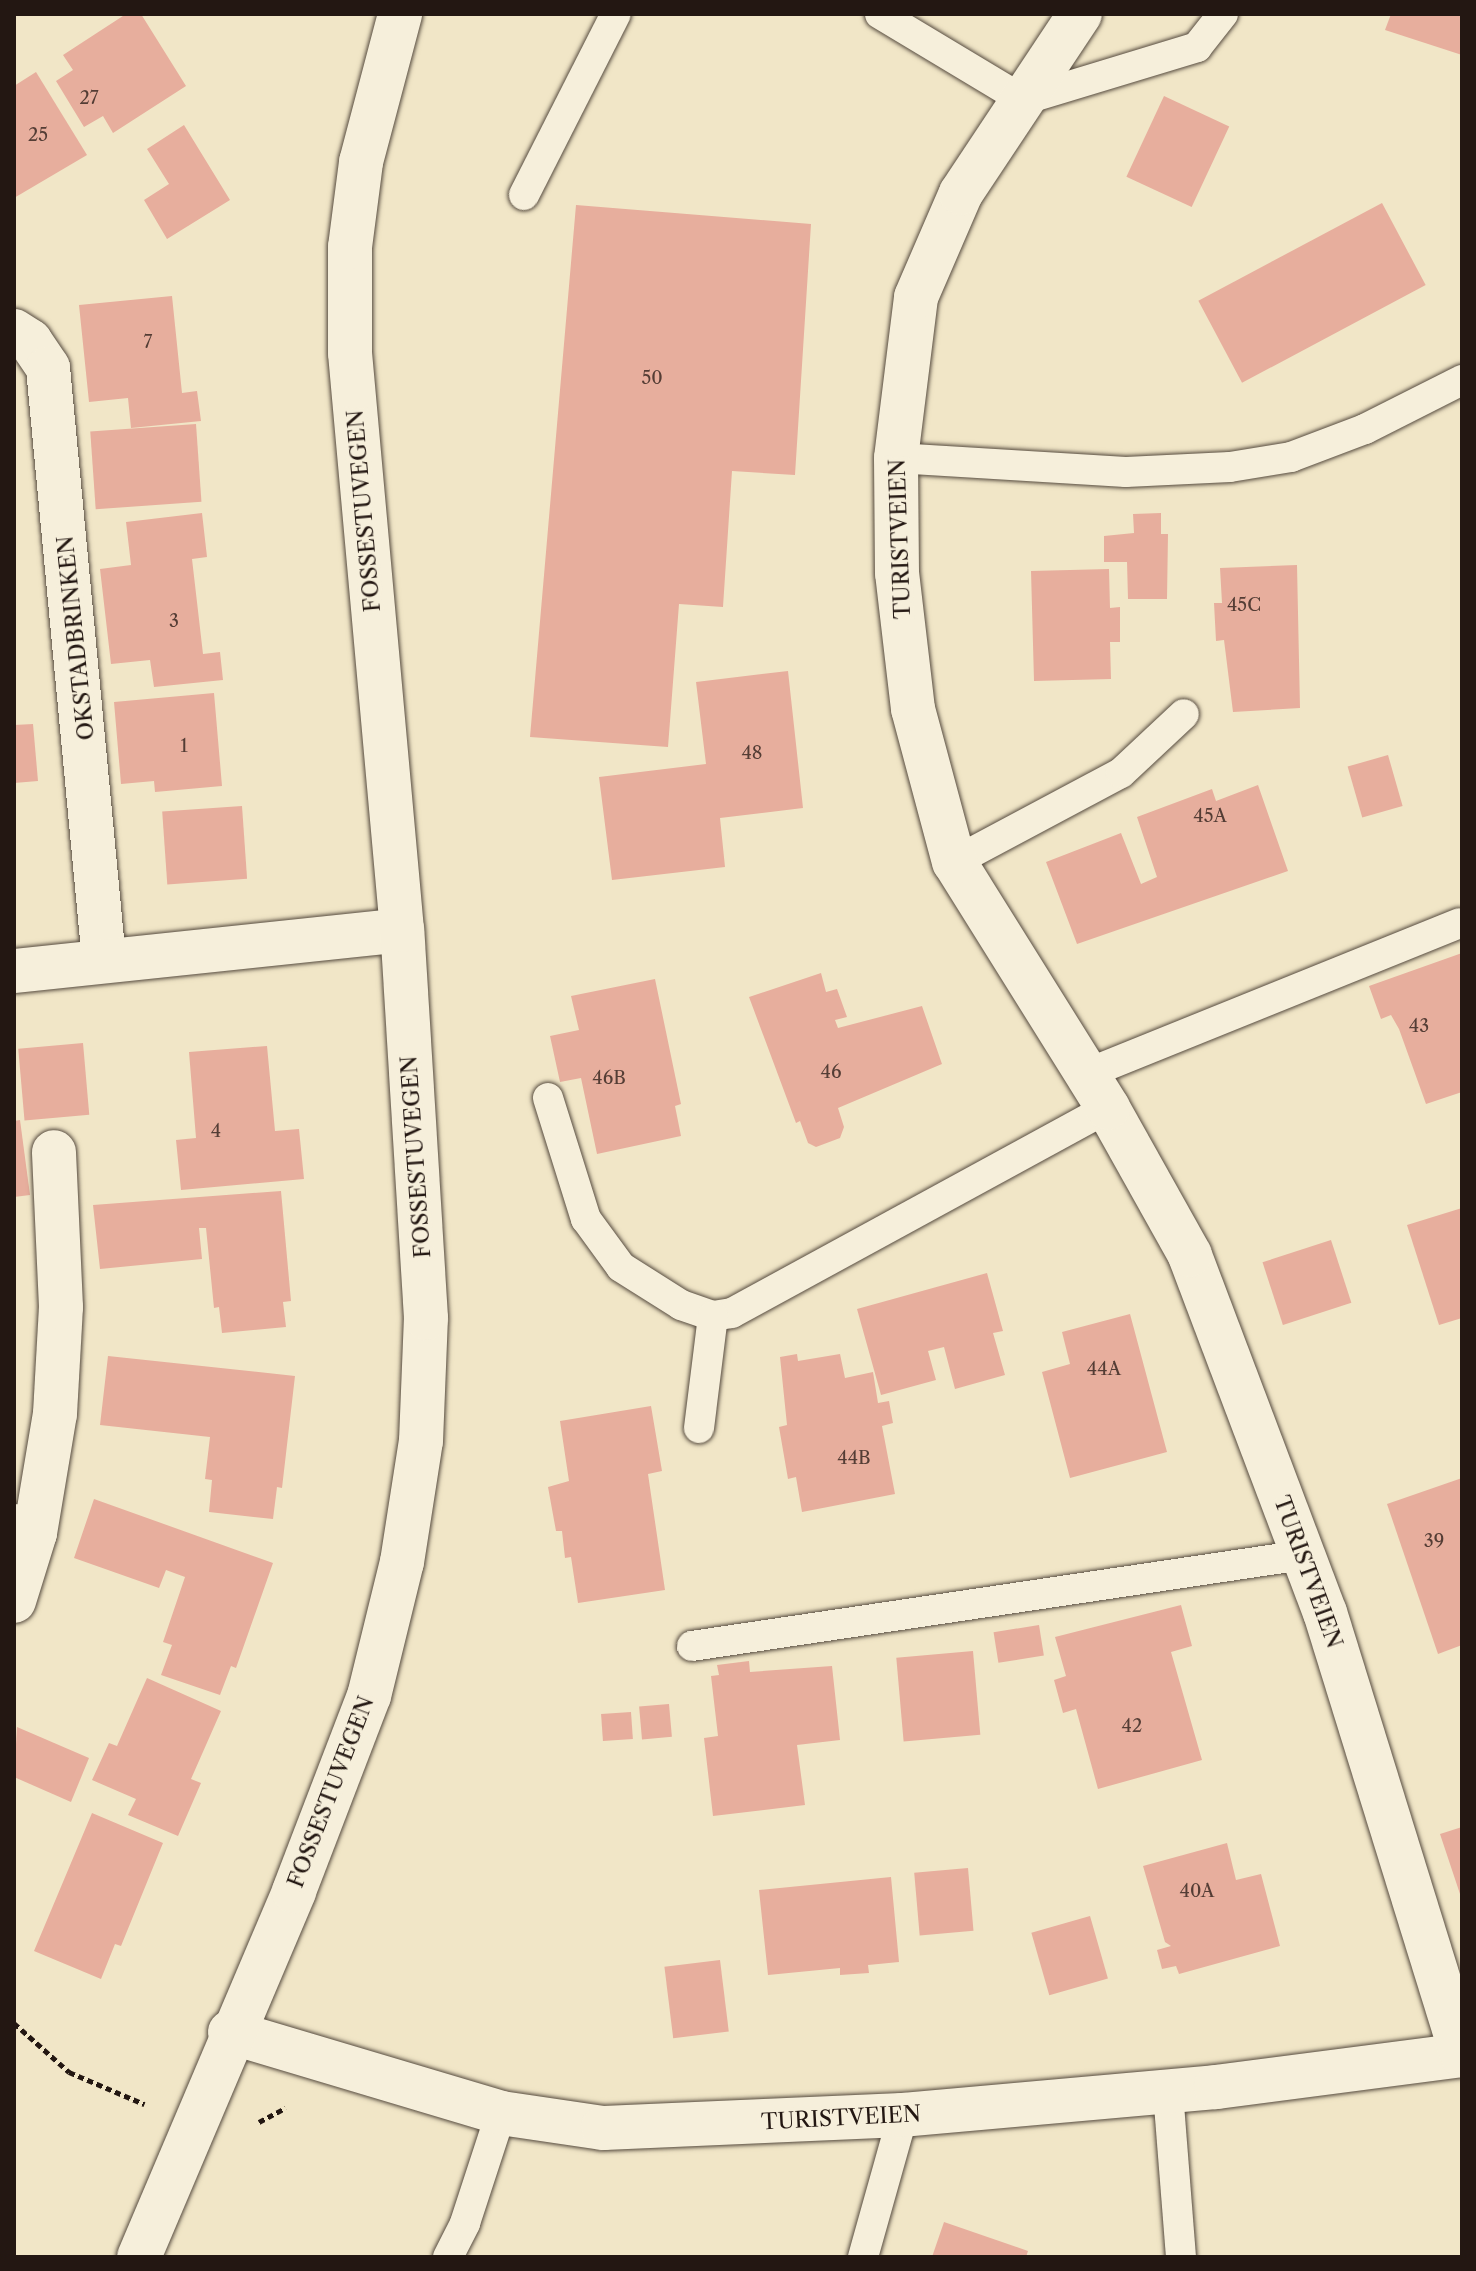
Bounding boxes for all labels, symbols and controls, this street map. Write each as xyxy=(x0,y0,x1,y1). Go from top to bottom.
house number: 27 xyxy=(79,87,99,109)
house number: 25 xyxy=(28,124,48,146)
house number: 7 xyxy=(144,331,152,353)
house number: 50 xyxy=(641,367,663,389)
street label: FOSSESTUVEGEN xyxy=(342,409,386,613)
street label: TURISTVEIEN xyxy=(884,459,916,619)
street label: OKSTADBRINKEN xyxy=(52,534,100,742)
house number: 45C xyxy=(1227,594,1261,616)
house number: 3 xyxy=(169,610,179,632)
house number: 1 xyxy=(180,735,188,757)
house number: 48 xyxy=(741,742,763,764)
house number: 45A xyxy=(1193,805,1227,827)
house number: 43 xyxy=(1409,1015,1429,1037)
street label: FOSSESTUVEGEN xyxy=(396,1055,436,1259)
house number: 46 xyxy=(821,1061,841,1083)
house number: 46B xyxy=(592,1067,626,1089)
house number: 4 xyxy=(211,1120,221,1142)
house number: 44A xyxy=(1087,1358,1121,1380)
house number: 44B xyxy=(837,1447,871,1469)
street label: TURISTVEIEN xyxy=(1268,1492,1348,1652)
house number: 39 xyxy=(1424,1530,1444,1552)
street label: FOSSESTUVEGEN xyxy=(282,1693,380,1891)
house number: 42 xyxy=(1122,1715,1142,1737)
house number: 40A xyxy=(1180,1880,1214,1902)
street label: TURISTVEIEN xyxy=(760,2101,922,2135)

